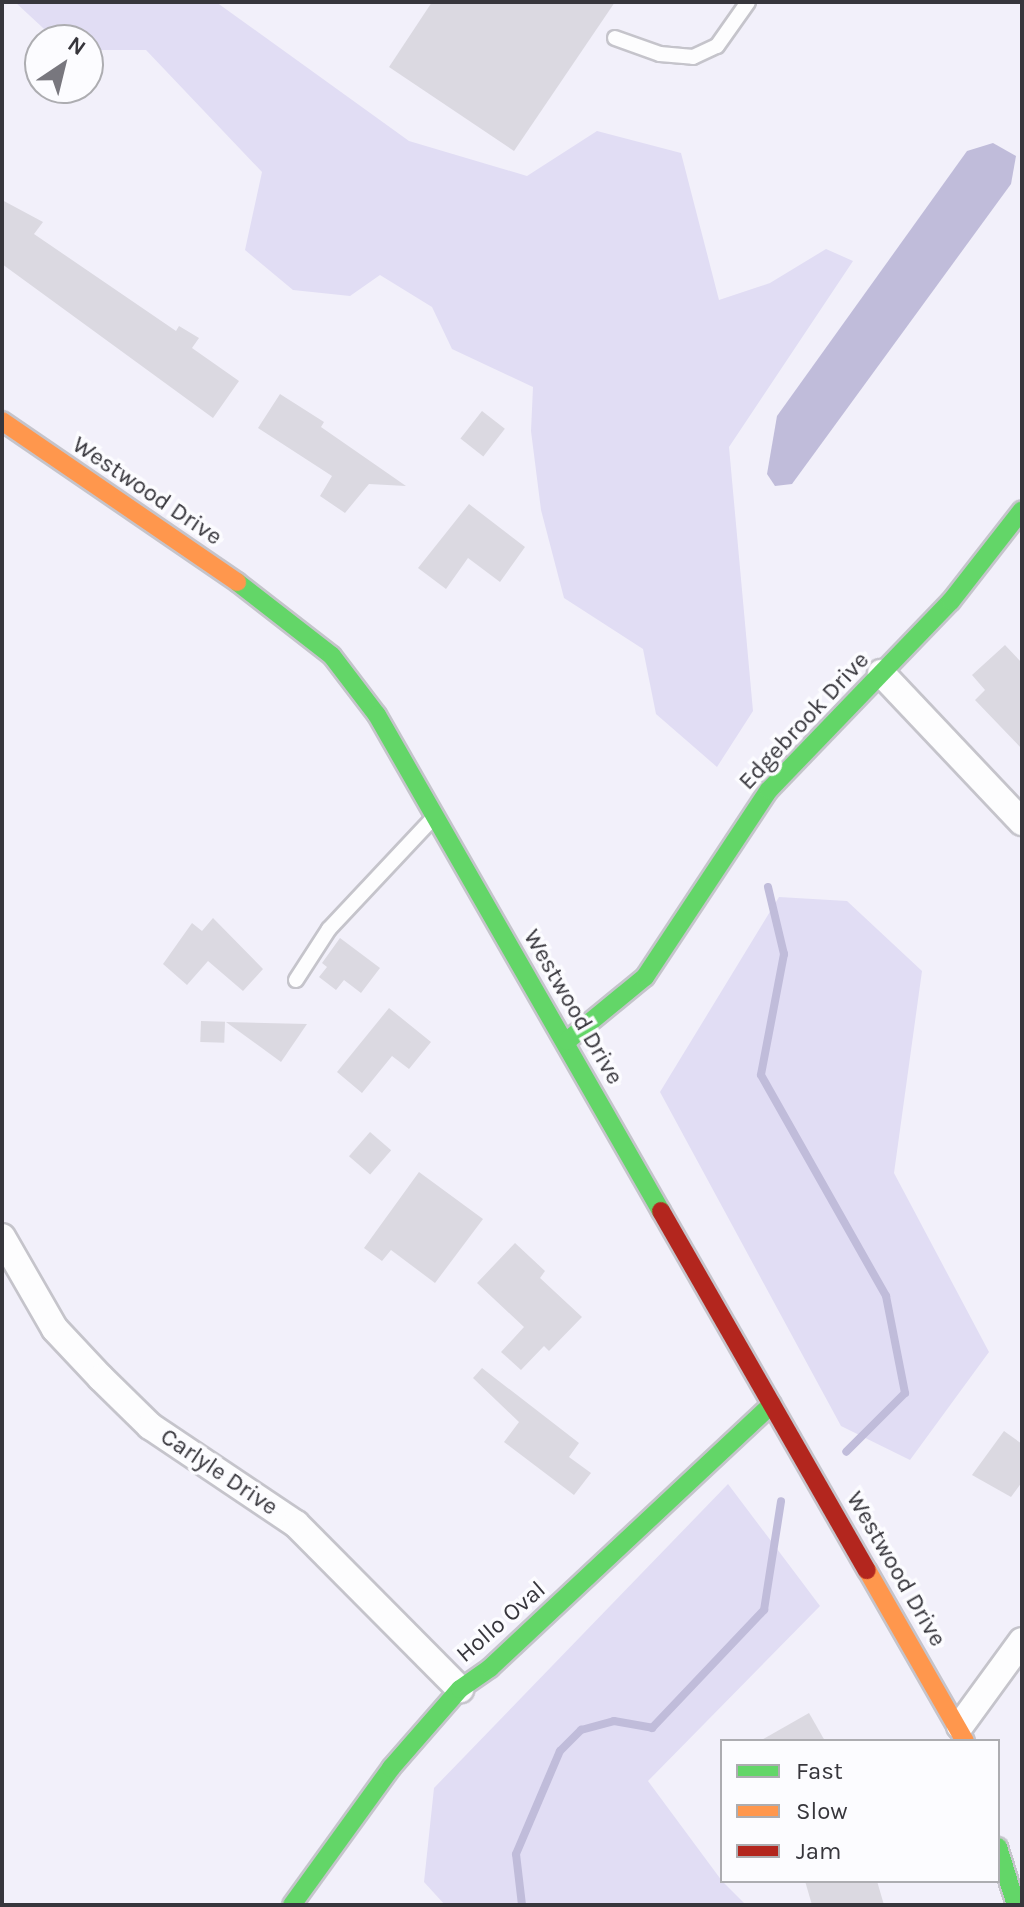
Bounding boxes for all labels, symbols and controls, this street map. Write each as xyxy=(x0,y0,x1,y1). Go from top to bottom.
north arrow xyxy=(24,24,104,104)
text: N xyxy=(63,31,91,61)
street label: Westwood Drive xyxy=(67,430,227,552)
street label: Edgebrook Drive xyxy=(733,646,875,796)
street label: Westwood Drive xyxy=(517,924,629,1090)
street label: Carlyle Drive xyxy=(155,1422,283,1522)
street label: Westwood Drive xyxy=(840,1486,952,1652)
street label: Hollo Oval xyxy=(450,1575,552,1669)
legend xyxy=(720,1739,1000,1883)
text: Fast xyxy=(796,1757,843,1785)
text: Slow xyxy=(796,1797,848,1825)
text: Jam xyxy=(796,1837,841,1865)

